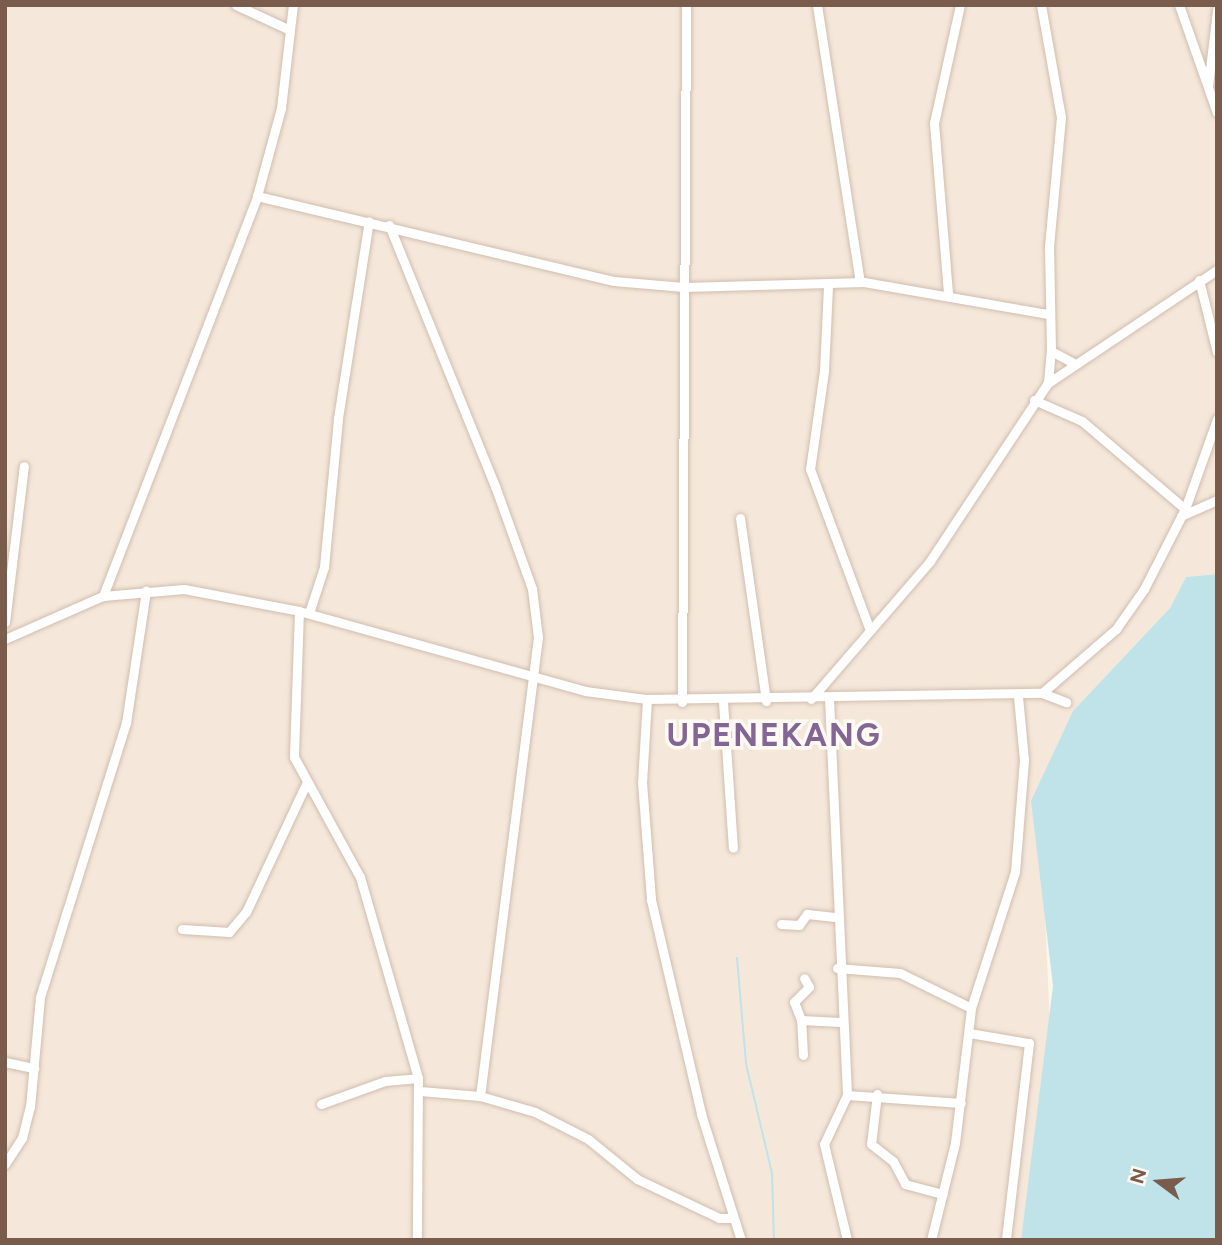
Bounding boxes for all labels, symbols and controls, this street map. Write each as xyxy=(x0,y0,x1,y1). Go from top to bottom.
district label: UPENEKANG xyxy=(668,716,880,754)
north arrow xyxy=(1124,1147,1194,1217)
text: N xyxy=(1125,1166,1151,1186)

